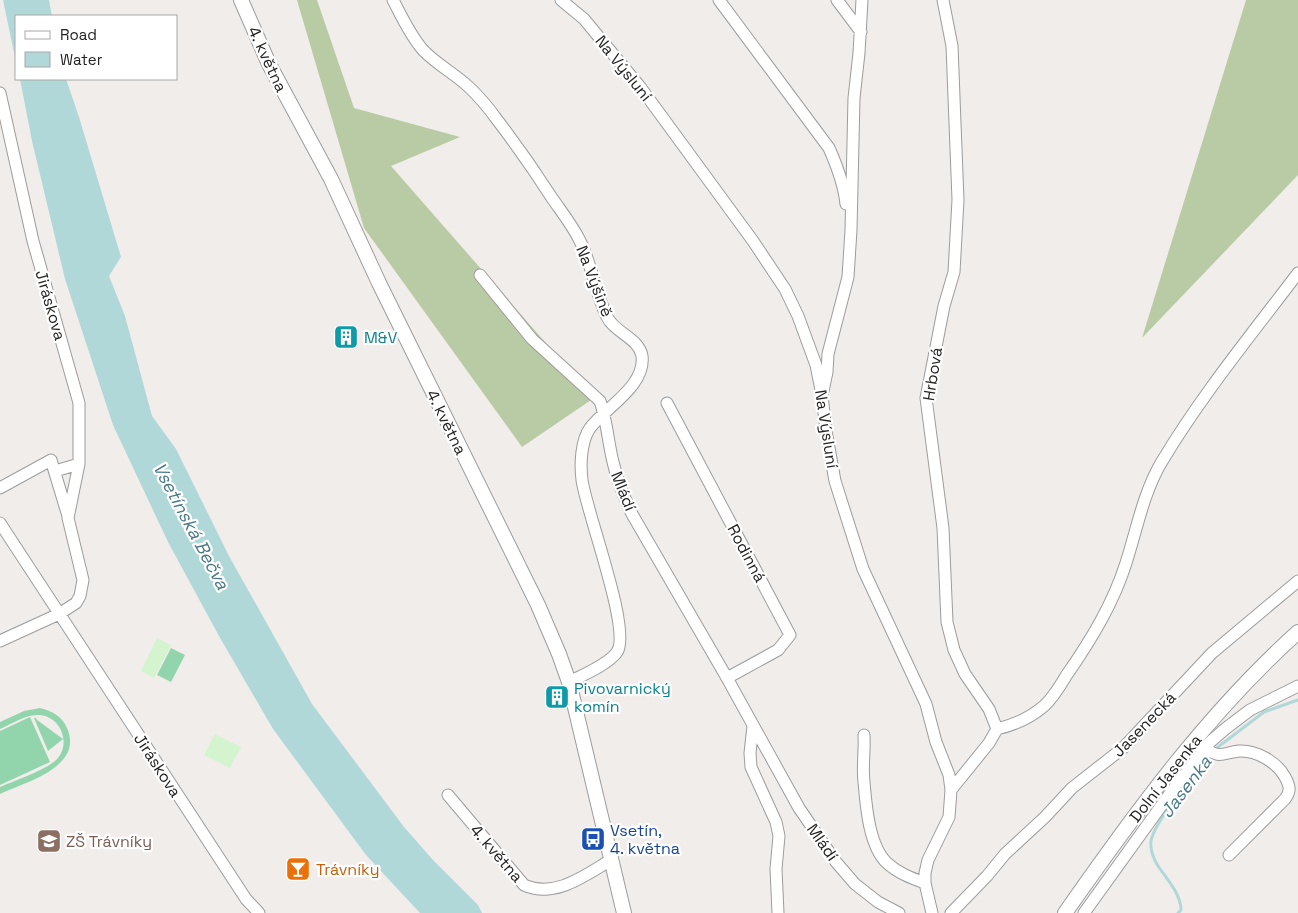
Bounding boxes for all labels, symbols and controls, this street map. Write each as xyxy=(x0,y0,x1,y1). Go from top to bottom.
legend xyxy=(15,15,178,80)
street label: 4. května xyxy=(243,23,292,95)
text: Road xyxy=(60,25,97,44)
street label: Na Výsluní xyxy=(591,31,657,106)
text: Water xyxy=(60,50,103,69)
street label: Na Výšině xyxy=(571,242,618,320)
street label: Jiráskova xyxy=(30,268,71,343)
building icon: M&V xyxy=(333,324,359,350)
place label: M&V xyxy=(364,327,398,348)
street label: Hrbová xyxy=(918,346,947,402)
street label: 4. května xyxy=(422,386,471,458)
street label: Na Výsluní xyxy=(810,388,843,470)
water label: Vsetínská Bečva xyxy=(148,458,235,594)
street label: Mládí xyxy=(606,468,641,514)
street label: Rodinná xyxy=(722,520,771,586)
place label: Pivovarnický komín xyxy=(574,678,671,717)
building icon: Pivovarnický komín xyxy=(544,684,570,710)
street label: Jasenecká xyxy=(1108,687,1181,761)
street label: Jiráskova xyxy=(129,729,186,801)
street label: Dolní Jasenka xyxy=(1125,730,1205,826)
water label: Jasenka xyxy=(1156,752,1216,822)
street label: Mládí xyxy=(802,819,843,865)
street label: 4. května xyxy=(466,820,528,887)
place label: Vsetín, 4. května xyxy=(610,820,680,859)
bus stop icon: Vsetín, 4. května xyxy=(580,826,606,852)
school or university icon: ZŠ Trávníky xyxy=(36,828,62,854)
place label: ZŠ Trávníky xyxy=(66,831,152,852)
bar icon: Trávníky xyxy=(285,856,311,882)
place label: Trávníky xyxy=(316,859,379,880)

